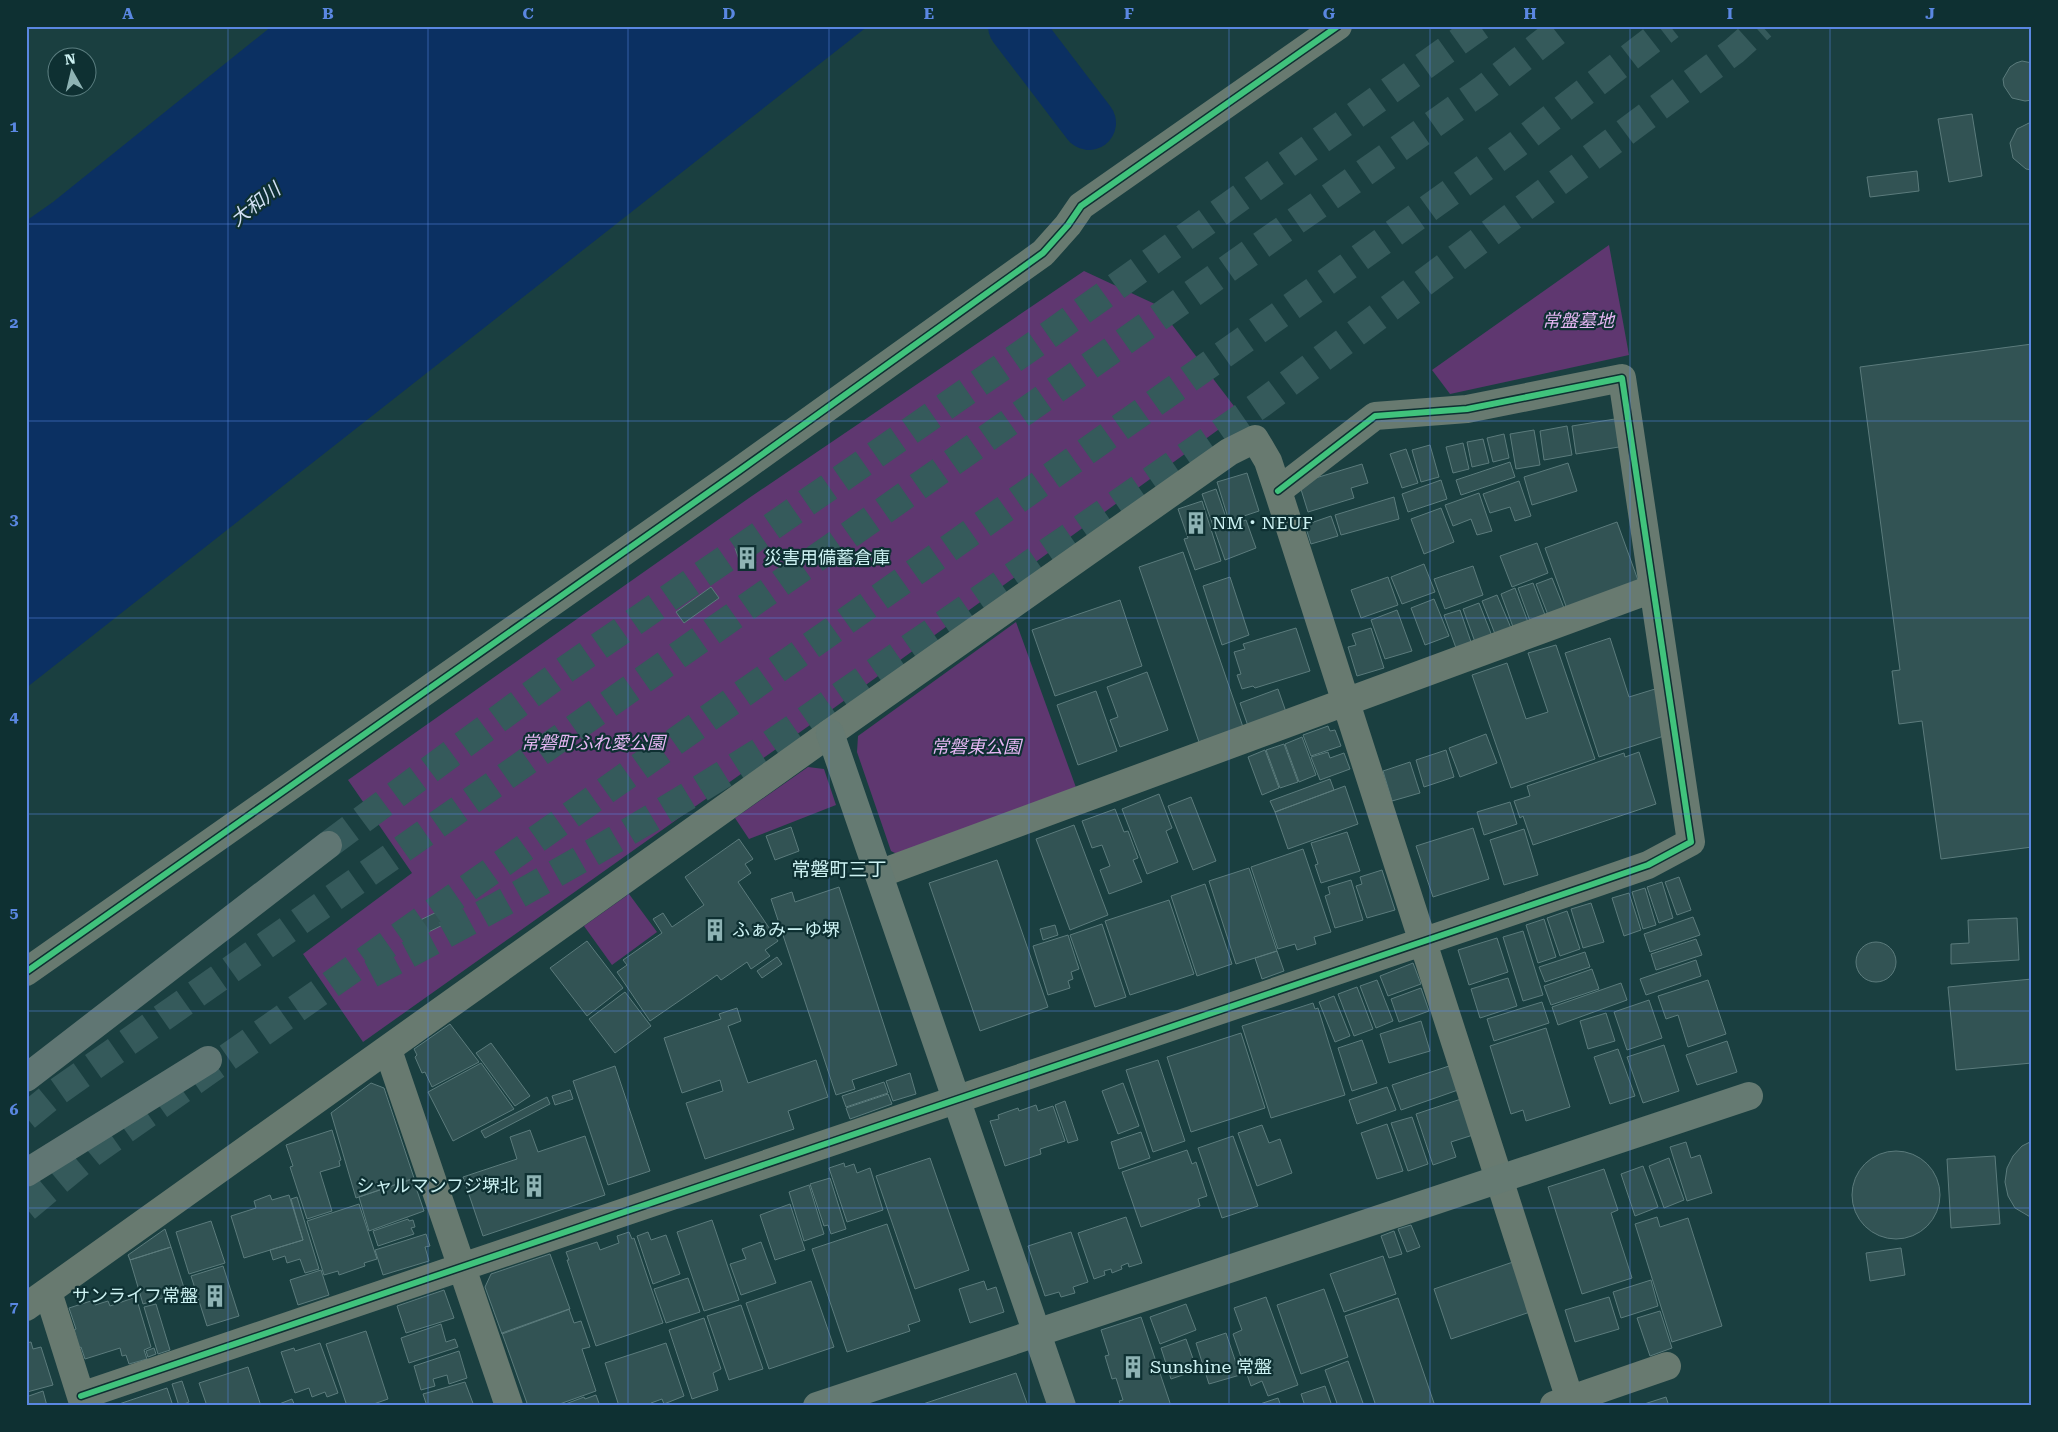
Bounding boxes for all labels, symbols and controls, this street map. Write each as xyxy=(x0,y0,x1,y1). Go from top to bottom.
text: A xyxy=(122,4,134,23)
text: B xyxy=(322,4,334,23)
text: C xyxy=(522,4,534,23)
text: D xyxy=(723,4,736,23)
text: E xyxy=(924,4,934,23)
text: F xyxy=(1124,4,1134,23)
text: G xyxy=(1323,4,1336,23)
text: H xyxy=(1523,4,1537,23)
text: I xyxy=(1727,4,1733,23)
text: J xyxy=(1925,4,1935,23)
north arrow xyxy=(48,48,98,98)
text: N xyxy=(64,50,77,68)
text: 1 xyxy=(10,117,19,136)
water label: 大和川 xyxy=(226,177,286,231)
park label: 常盤墓地 xyxy=(1542,310,1616,331)
text: 2 xyxy=(10,313,19,332)
text: 3 xyxy=(10,510,19,529)
building icon: NM・NEUF xyxy=(1183,510,1209,536)
place label: NM・NEUF xyxy=(1212,512,1313,533)
building icon: 災害用備蓄倉庫 xyxy=(734,545,760,571)
place label: 災害用備蓄倉庫 xyxy=(764,547,890,568)
text: 4 xyxy=(10,707,19,726)
park label: 常磐町ふれ愛公園 xyxy=(521,732,668,753)
park label: 常磐東公園 xyxy=(931,736,1024,757)
district label: 常磐町三丁 xyxy=(791,858,887,881)
text: 5 xyxy=(10,903,19,922)
building icon: ふぁみーゆ堺 xyxy=(702,917,728,943)
place label: ふぁみーゆ堺 xyxy=(732,919,840,940)
text: 6 xyxy=(10,1100,19,1119)
building icon: シャルマンフジ堺北 xyxy=(521,1173,547,1199)
place label: シャルマンフジ堺北 xyxy=(357,1175,518,1196)
building icon: サンライフ常盤 xyxy=(202,1283,228,1309)
place label: サンライフ常盤 xyxy=(72,1285,198,1306)
text: 7 xyxy=(10,1297,19,1316)
building icon: Sunshine 常盤 xyxy=(1120,1354,1146,1380)
place label: Sunshine 常盤 xyxy=(1150,1356,1272,1377)

